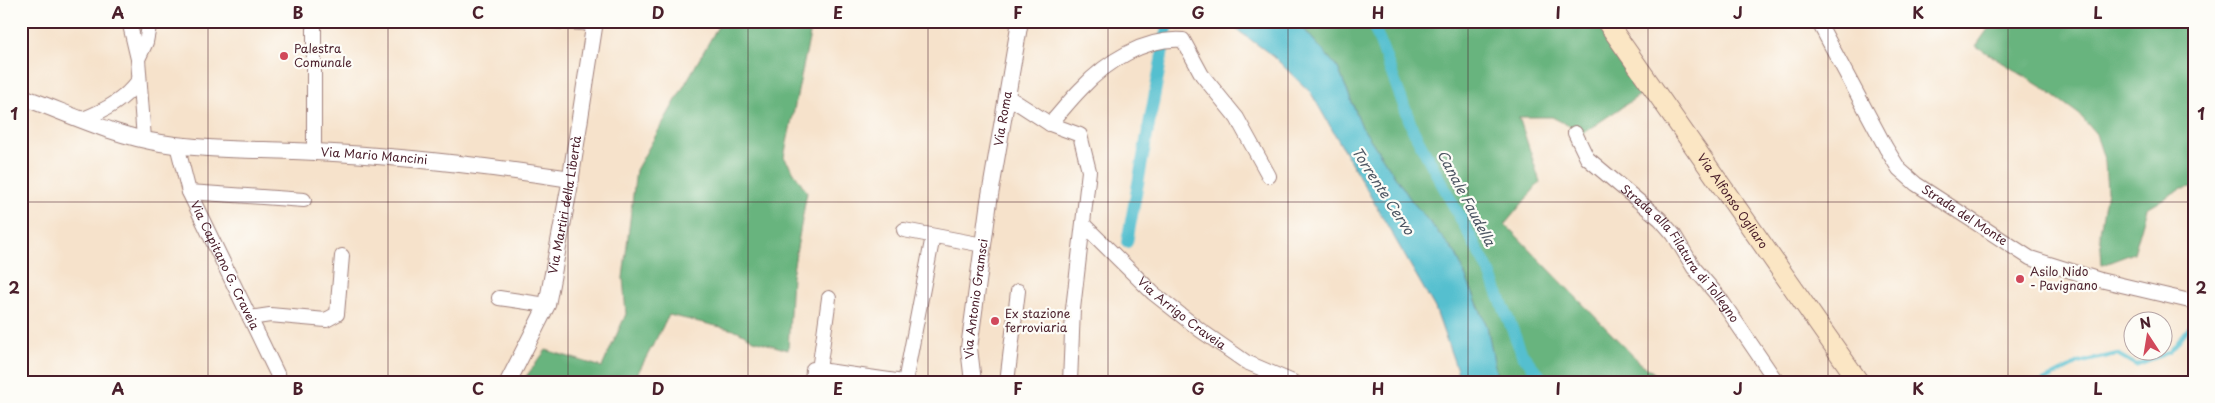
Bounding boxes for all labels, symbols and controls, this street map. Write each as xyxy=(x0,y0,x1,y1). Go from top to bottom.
text: A xyxy=(112,0,125,24)
text: B xyxy=(293,0,304,24)
text: C xyxy=(472,0,484,24)
text: D xyxy=(652,0,664,24)
text: E xyxy=(833,0,843,24)
text: F xyxy=(1013,0,1023,24)
text: G xyxy=(1191,0,1205,24)
text: H xyxy=(1372,0,1384,24)
text: I xyxy=(1555,0,1561,24)
text: J xyxy=(1733,0,1743,24)
text: K xyxy=(1912,0,1924,24)
text: L xyxy=(2093,0,2103,24)
place label: Palestra Comunale xyxy=(294,39,352,71)
marker: Palestra Comunale xyxy=(278,50,290,62)
street label: Via Roma xyxy=(989,89,1016,148)
text: 1 xyxy=(10,101,18,125)
text: 1 xyxy=(2197,101,2205,125)
street label: Via Martiri della Libertà xyxy=(543,134,585,276)
street label: Via Mario Mancini xyxy=(320,142,428,168)
water label: Torrente Cervo xyxy=(1347,143,1420,240)
water label: Canale Faudella xyxy=(1432,146,1501,251)
street label: Via Alfonso Ogliaro xyxy=(1693,149,1773,252)
street label: Strada alla Filatura di Tollegno xyxy=(1617,180,1744,326)
street label: Strada del Monte xyxy=(1918,180,2012,249)
street label: Via Capitano G. Craveia xyxy=(186,197,265,333)
street label: Via Antonio Gramsci xyxy=(959,237,992,360)
place label: Asilo Nido - Pavignano xyxy=(2030,262,2098,294)
street label: Via Arrigo Craveia xyxy=(1134,272,1231,354)
marker: Asilo Nido - Pavignano xyxy=(2014,273,2026,285)
text: 2 xyxy=(8,275,20,299)
text: 2 xyxy=(2195,275,2207,299)
place label: Ex stazione ferroviaria xyxy=(1005,304,1071,336)
north arrow xyxy=(2122,310,2172,360)
text: N xyxy=(2138,311,2153,334)
marker: Ex stazione ferroviaria xyxy=(989,315,1001,327)
text: A xyxy=(112,376,125,400)
text: B xyxy=(293,376,304,400)
text: C xyxy=(472,376,484,400)
text: D xyxy=(652,376,664,400)
text: E xyxy=(833,376,843,400)
text: F xyxy=(1013,376,1023,400)
text: G xyxy=(1191,376,1205,400)
text: H xyxy=(1372,376,1384,400)
text: I xyxy=(1555,376,1561,400)
text: J xyxy=(1733,376,1743,400)
text: K xyxy=(1912,376,1924,400)
text: L xyxy=(2093,376,2103,400)

